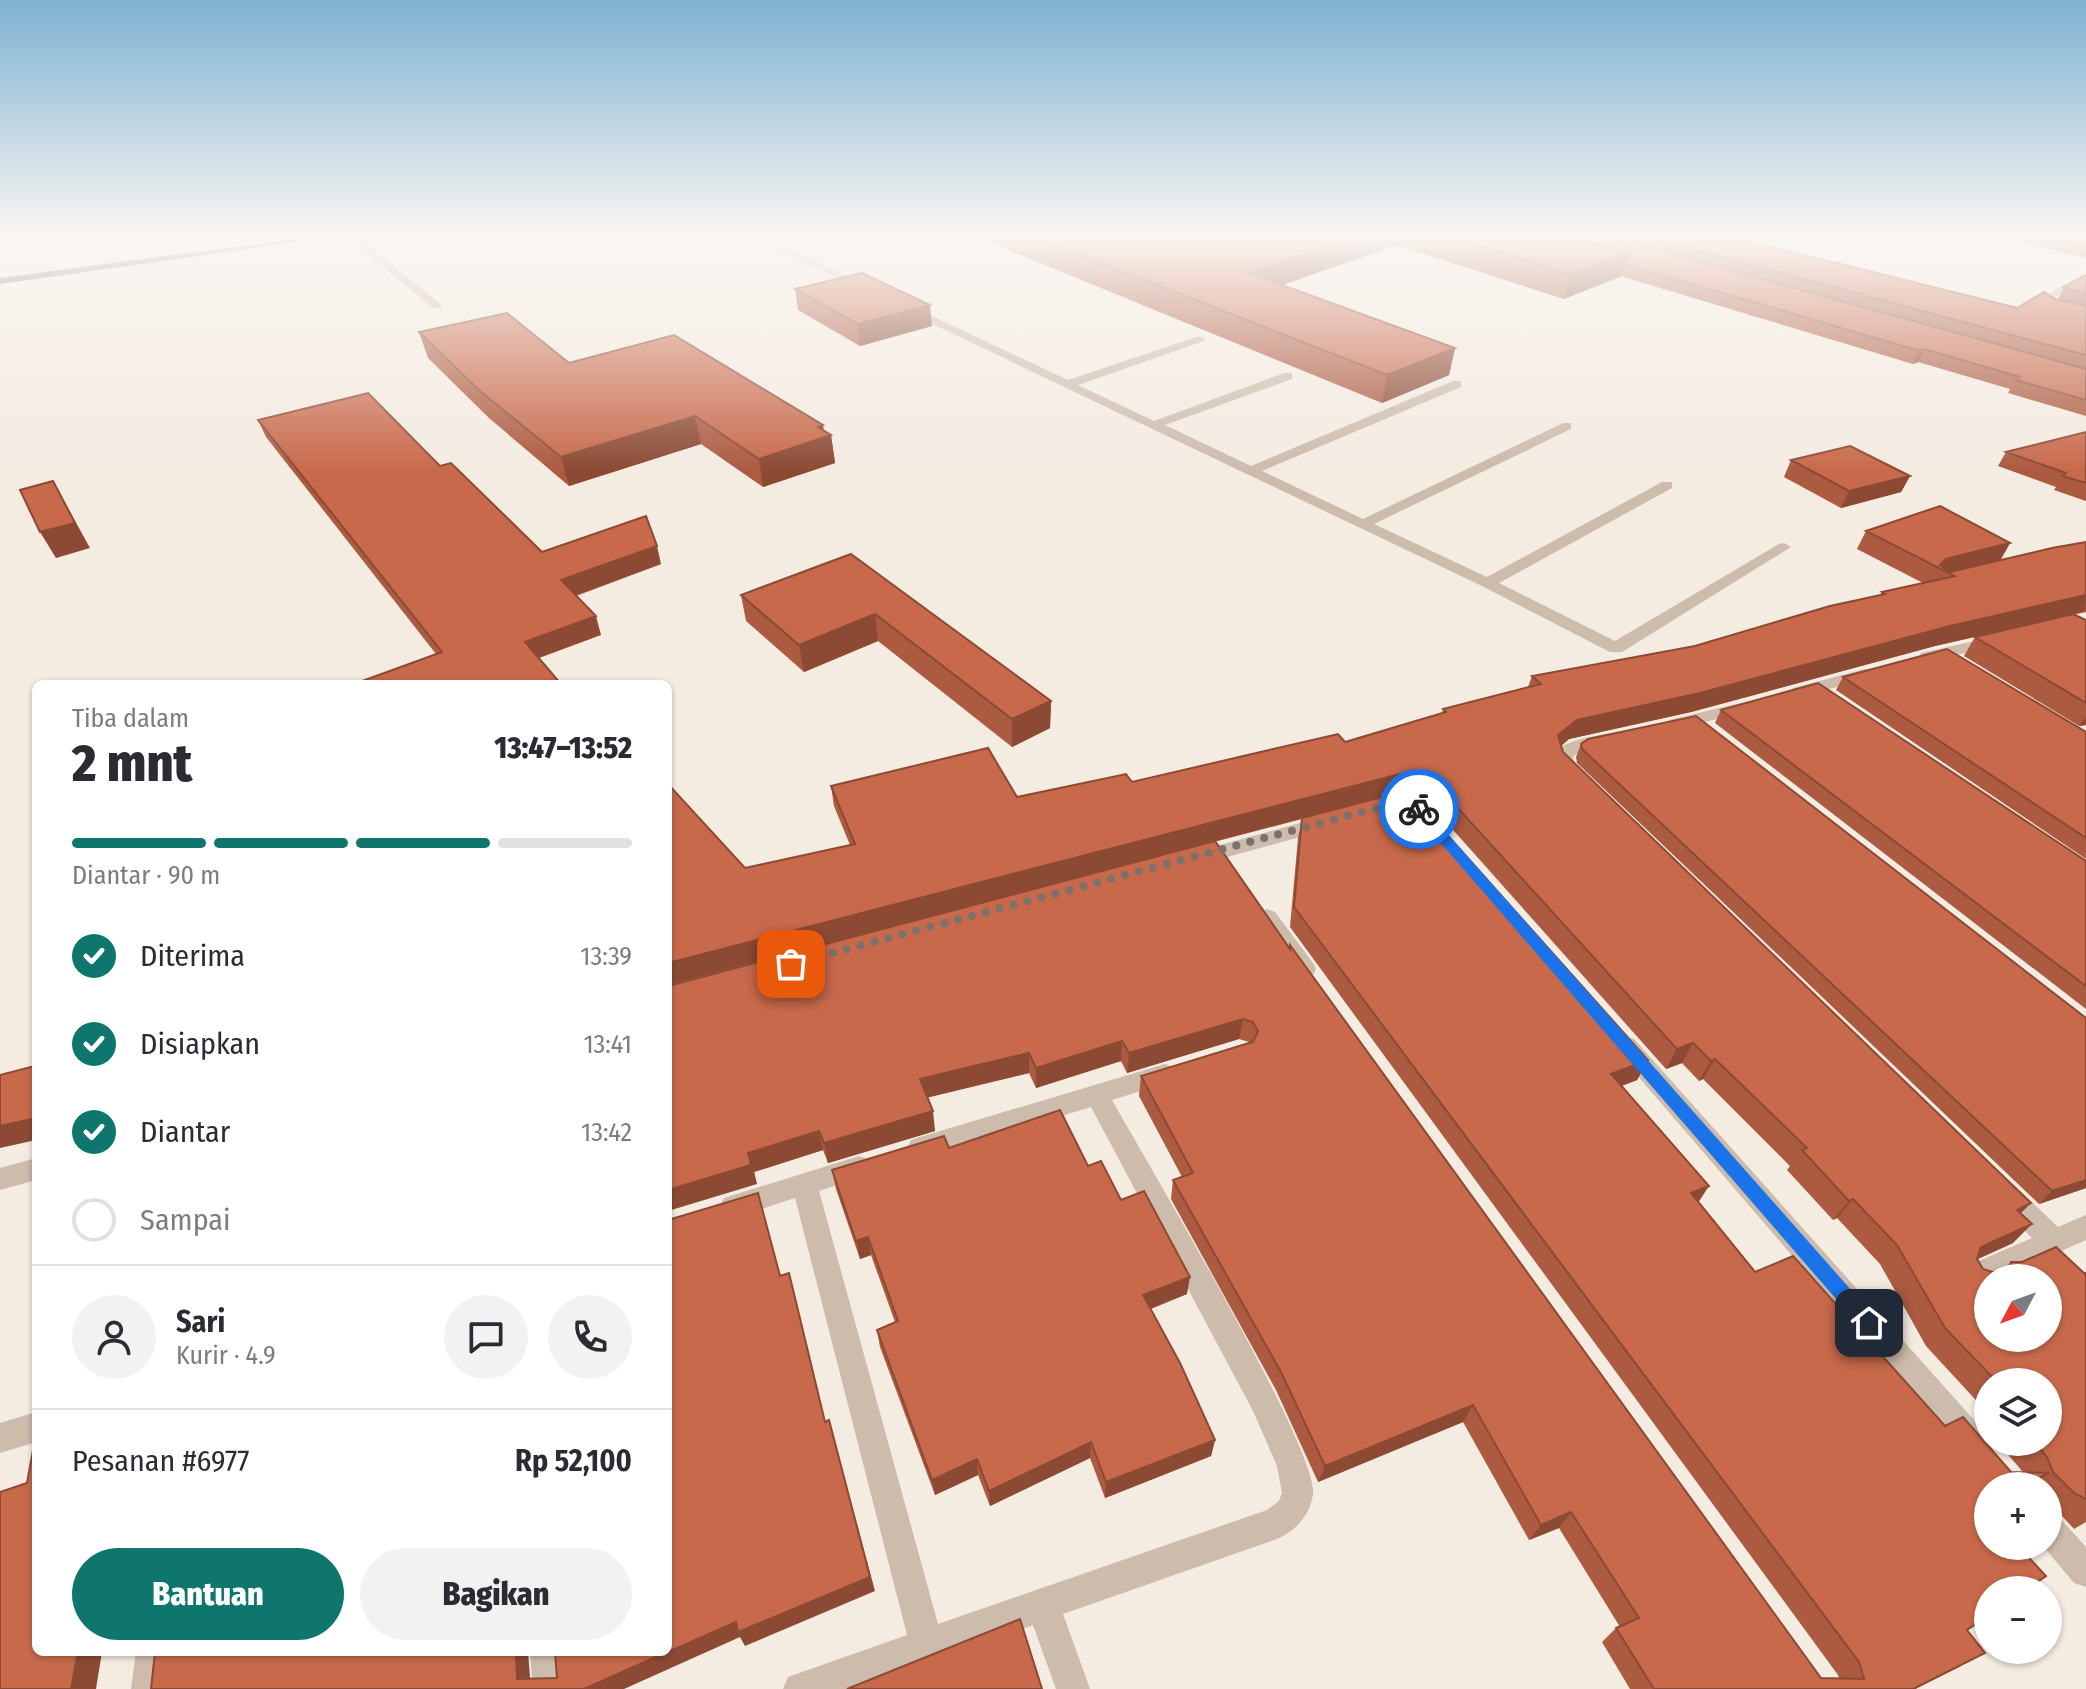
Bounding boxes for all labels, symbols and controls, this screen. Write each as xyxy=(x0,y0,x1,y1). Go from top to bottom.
text: Tiba dalam xyxy=(72,703,189,734)
text: 13:47–13:52 xyxy=(494,730,632,766)
text: 2 mnt xyxy=(72,732,192,795)
courier xyxy=(1379,769,1459,849)
icon: bike xyxy=(1397,787,1441,831)
text: Diantar · 90 m xyxy=(72,860,220,891)
pin xyxy=(757,930,825,998)
icon: check xyxy=(72,934,116,978)
text: Diterima xyxy=(140,938,245,974)
text: 13:39 xyxy=(580,941,632,972)
icon: bag xyxy=(769,942,813,986)
icon: check xyxy=(72,1022,116,1066)
text: Disiapkan xyxy=(140,1026,260,1062)
text: 13:41 xyxy=(583,1029,632,1060)
icon: check xyxy=(72,1110,116,1154)
text: Diantar xyxy=(140,1114,230,1150)
text: 13:42 xyxy=(581,1117,632,1148)
text: Sampai xyxy=(140,1202,231,1238)
north arrow xyxy=(1974,1264,2062,1352)
map controls xyxy=(1974,1264,2062,1664)
pin xyxy=(1835,1289,1903,1357)
button: person xyxy=(72,1295,156,1379)
button: chat xyxy=(444,1295,528,1379)
button: phone xyxy=(548,1295,632,1379)
icon: home xyxy=(1847,1301,1891,1345)
text: Sari xyxy=(176,1304,225,1340)
text: Kurir · 4.9 xyxy=(176,1340,276,1371)
button: layers xyxy=(1974,1368,2062,1456)
text: Pesanan #6977 xyxy=(72,1443,249,1479)
text: Rp 52,100 xyxy=(515,1443,632,1479)
button: + xyxy=(1974,1472,2062,1560)
button: Bantuan xyxy=(72,1548,344,1640)
button: Bagikan xyxy=(360,1548,632,1640)
button: − xyxy=(1974,1576,2062,1664)

